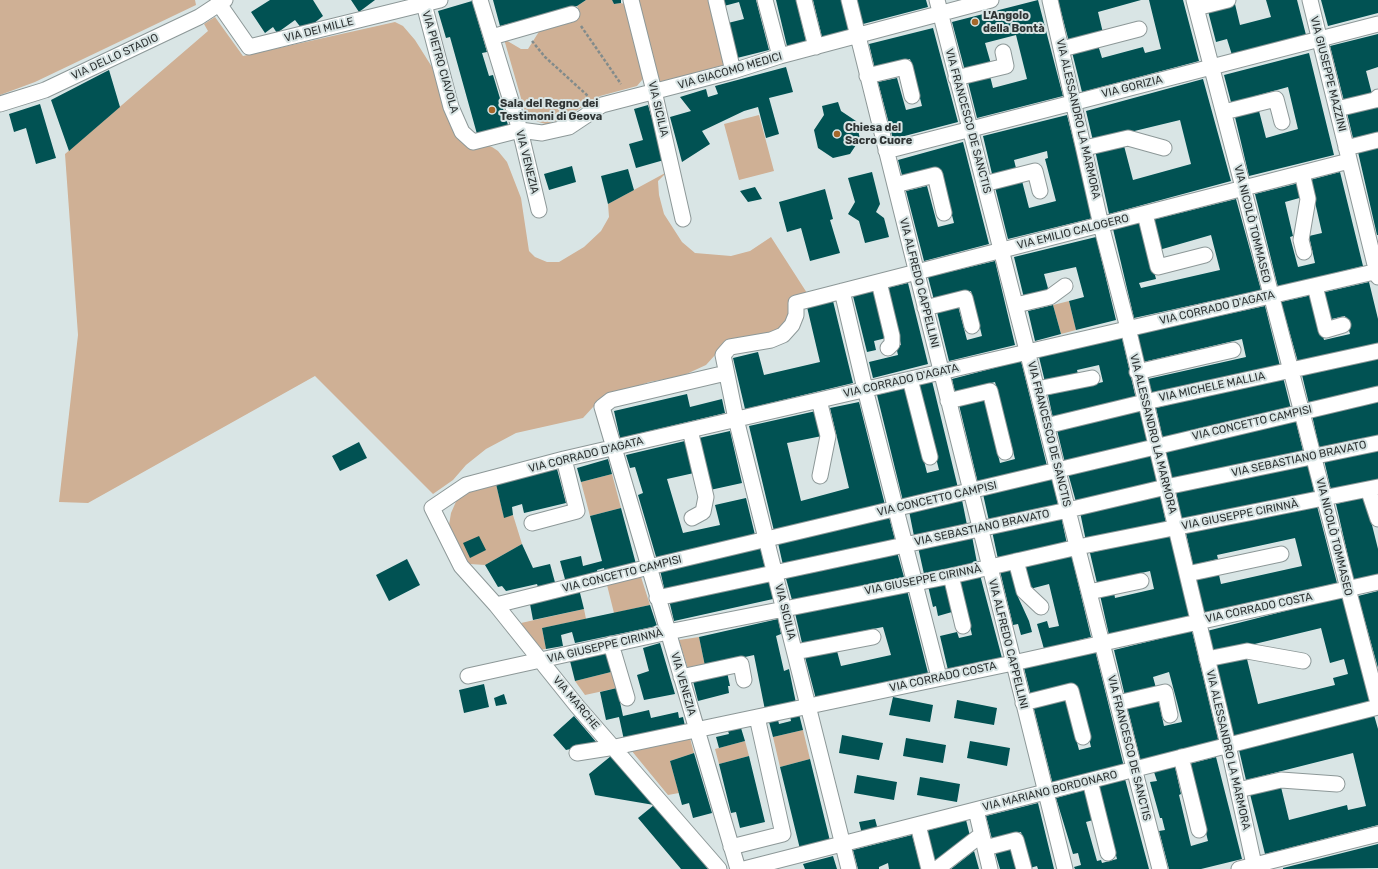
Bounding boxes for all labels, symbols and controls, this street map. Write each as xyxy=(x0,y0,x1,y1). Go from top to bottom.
street label: VIA PIETRO CIAVOLA xyxy=(419,9,461,115)
place label: L'Angolo della Bontà xyxy=(983,9,1045,35)
street label: VIA DEI MILLE xyxy=(283,15,355,45)
street label: VIA GIUSEPPE MAZZINI xyxy=(1307,15,1349,133)
marker: L'Angolo della Bontà xyxy=(970,17,980,27)
street label: VIA DELLO STADIO xyxy=(69,31,161,83)
street label: VIA ALESSANDRO LA MARMORA xyxy=(1053,37,1103,201)
street label: VIA FRANCESCO DE SANCTIS xyxy=(942,47,994,195)
street label: VIA GIACOMO MEDICI xyxy=(676,50,784,92)
street label: VIA GORIZIA xyxy=(1100,73,1164,101)
street label: VIA SICILIA xyxy=(645,80,671,138)
place label: Sala del Regno dei Testimoni di Geova xyxy=(500,97,602,123)
marker: Sala del Regno dei Testimoni di Geova xyxy=(487,105,497,115)
place label: Chiesa del Sacro Cuore xyxy=(845,121,912,147)
street label: VIA VENEZIA xyxy=(513,129,541,195)
marker: Chiesa del Sacro Cuore xyxy=(832,129,842,139)
street label: VIA NICOLÒ TOMMASEO xyxy=(1231,164,1273,284)
street label: VIA EMILIO CALOGERO xyxy=(1016,212,1130,252)
street label: VIA ALFREDO CAPPELLINI xyxy=(896,217,942,349)
street label: VIA CORRADO D'AGATA xyxy=(1158,288,1276,328)
street label: VIA ALESSANDRO LA MARMORA xyxy=(1127,353,1179,515)
street label: VIA FRANCESCO DE SANCTIS xyxy=(1025,360,1073,508)
street label: VIA CORRADO D'AGATA xyxy=(842,361,960,401)
street label: VIA MICHELE MALLIA xyxy=(1158,369,1266,405)
street label: VIA CONCETTO CAMPISI xyxy=(1191,403,1313,443)
street label: VIA CORRADO D'AGATA xyxy=(527,434,645,476)
street label: VIA SEBASTIANO BRAVATO xyxy=(1230,438,1368,480)
street label: VIA NICOLÒ TOMMASEO xyxy=(1313,477,1355,597)
street label: VIA CONCETTO CAMPISI xyxy=(876,479,998,519)
street label: VIA GIUSEPPE CIRINNÀ xyxy=(1180,497,1300,533)
street label: VIA SEBASTIANO BRAVATO xyxy=(913,507,1051,549)
street label: VIA CONCETTO CAMPISI xyxy=(561,553,683,595)
street label: VIA GIUSEPPE CIRINNÀ xyxy=(863,562,983,598)
street label: VIA ALFREDO CAPPELLINI xyxy=(985,578,1031,710)
street label: VIA SICILIA xyxy=(772,583,798,641)
street label: VIA CORRADO COSTA xyxy=(1204,590,1314,626)
street label: VIA GIUSEPPE CIRINNÀ xyxy=(546,626,664,666)
street label: VIA VENEZIA xyxy=(668,651,698,717)
street label: VIA CORRADO COSTA xyxy=(888,659,998,695)
street label: VIA ALESSANDRO LA MARMORA xyxy=(1203,668,1253,832)
street label: VIA MARCHE xyxy=(550,674,602,732)
street label: VIA FRANCESCO DE SANCTIS xyxy=(1105,674,1153,822)
street label: VIA MARIANO BORDONARO xyxy=(981,768,1119,814)

